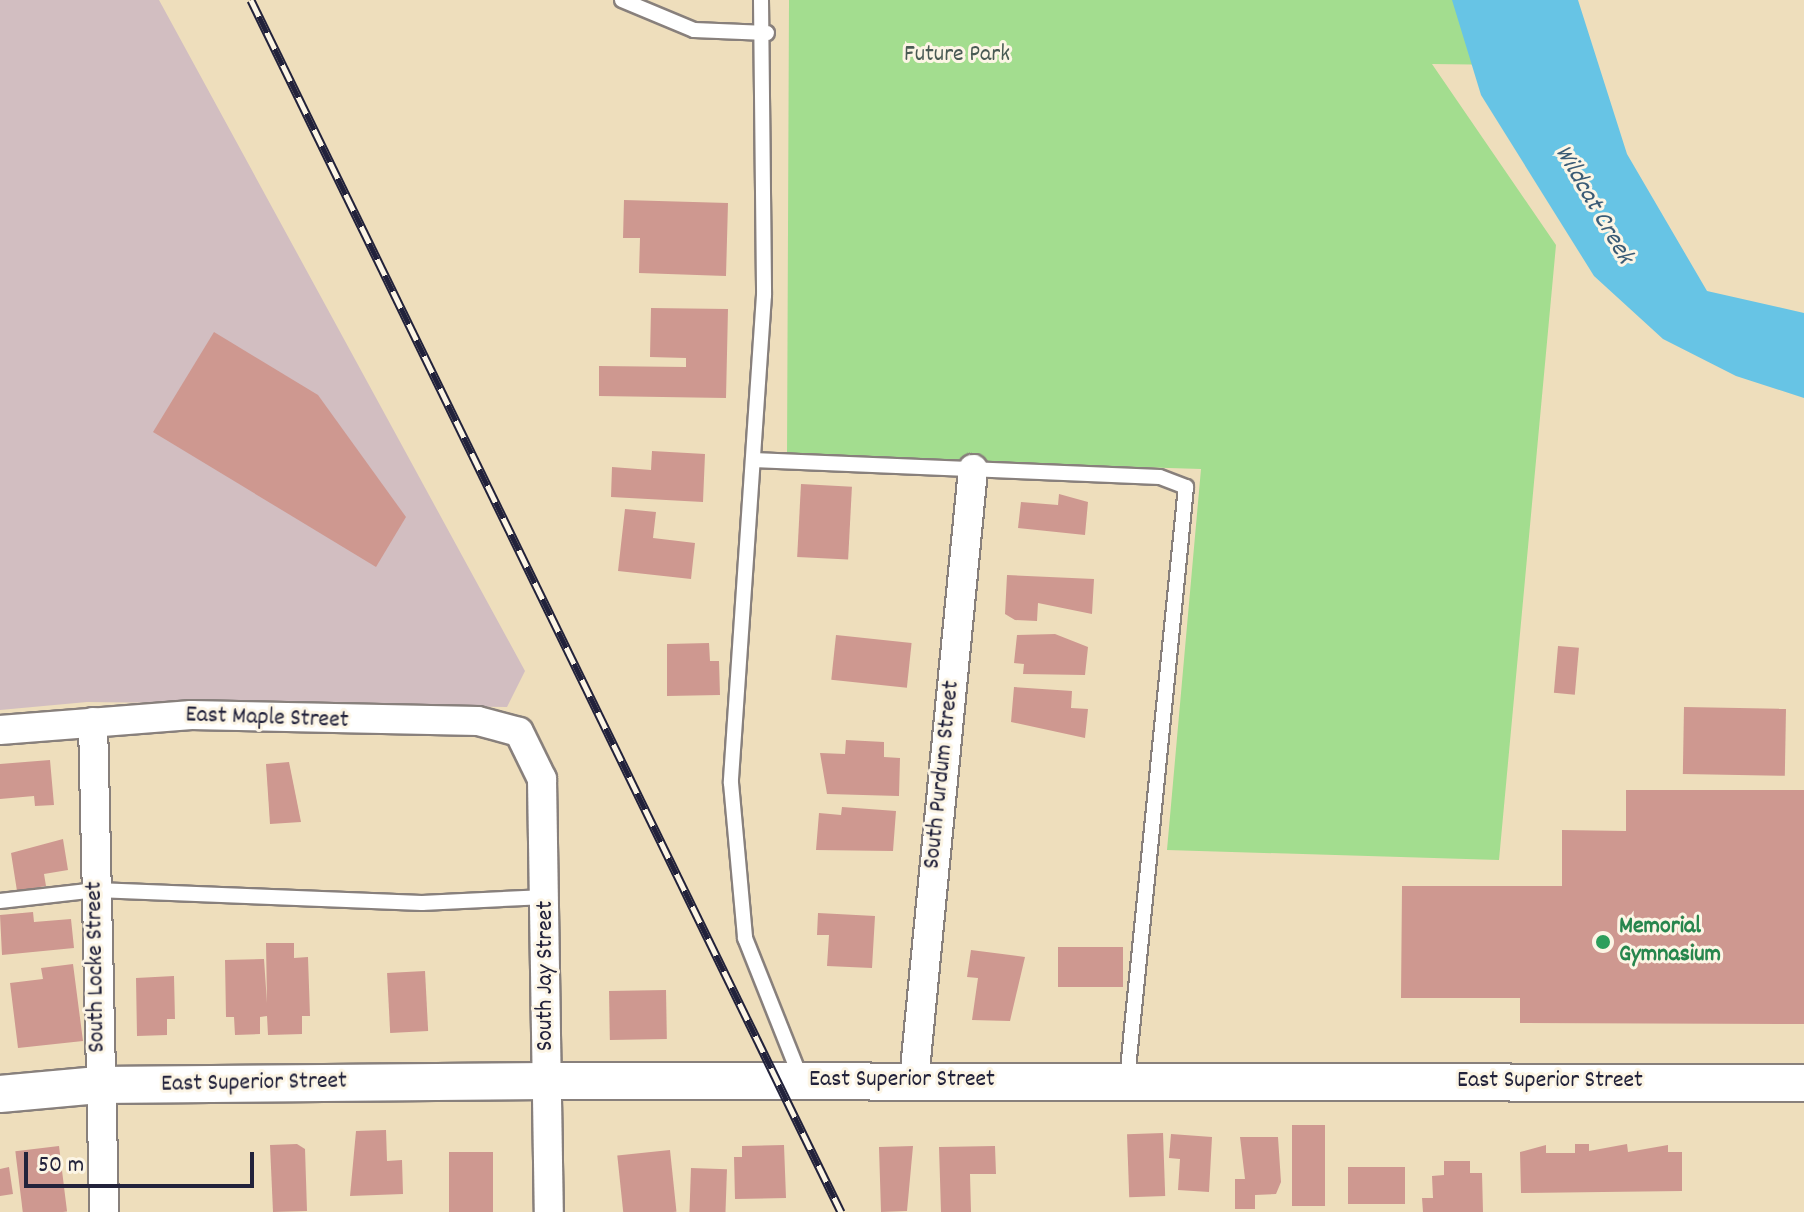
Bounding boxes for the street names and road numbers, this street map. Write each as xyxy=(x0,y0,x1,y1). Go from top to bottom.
street label: South Purdum Street xyxy=(919,680,967,870)
street label: East Maple Street xyxy=(185,702,349,736)
street label: South Locke Street xyxy=(81,881,113,1053)
street label: South Jay Street xyxy=(533,901,561,1051)
street label: East Superior Street xyxy=(809,1067,995,1095)
street label: East Superior Street xyxy=(161,1068,347,1100)
street label: East Superior Street xyxy=(1457,1068,1643,1096)

